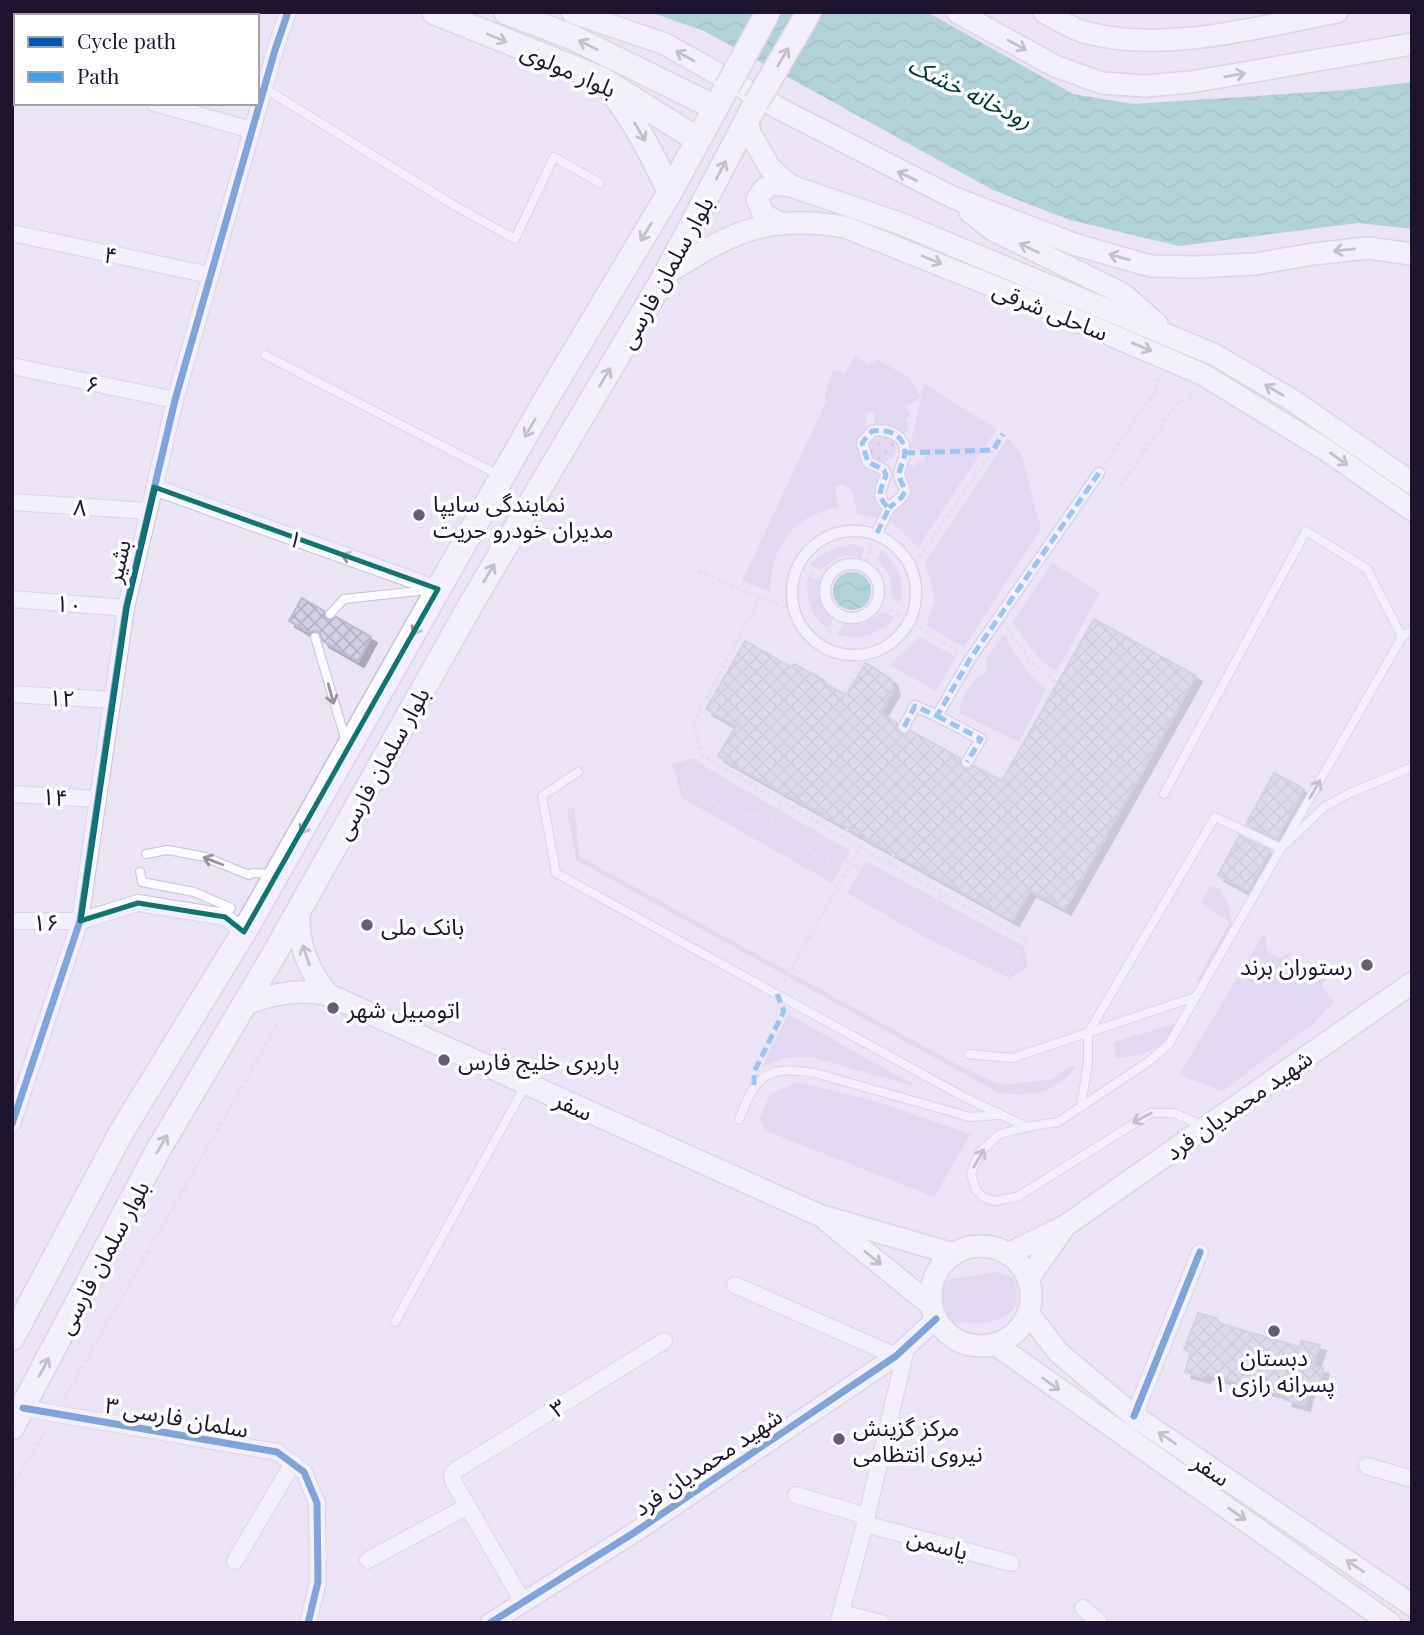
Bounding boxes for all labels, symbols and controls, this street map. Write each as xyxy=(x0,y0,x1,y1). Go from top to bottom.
legend xyxy=(14,14,259,105)
text: Cycle path xyxy=(77,26,177,54)
one-way arrow xyxy=(486,32,507,45)
street label: بلوار مولوی xyxy=(517,34,621,104)
one-way arrow xyxy=(579,37,599,51)
one-way arrow xyxy=(1006,38,1026,52)
water label: رودخانه خشک xyxy=(904,47,1039,135)
one-way arrow xyxy=(776,48,790,68)
one-way arrow xyxy=(676,49,696,63)
text: Path xyxy=(77,61,120,89)
one-way arrow xyxy=(1223,68,1246,81)
one-way arrow xyxy=(634,122,648,142)
one-way arrow xyxy=(714,160,728,181)
one-way arrow xyxy=(897,168,918,182)
street label: بلوار سلمان فارسی xyxy=(610,190,720,354)
one-way arrow xyxy=(639,222,653,242)
street label: ۴ xyxy=(101,237,121,271)
one-way arrow xyxy=(1019,240,1040,254)
one-way arrow xyxy=(1333,244,1356,257)
one-way arrow xyxy=(1108,250,1130,263)
one-way arrow xyxy=(920,255,942,268)
street label: ساحلی شرقی xyxy=(989,273,1113,347)
one-way arrow xyxy=(1131,341,1152,354)
street label: ۶ xyxy=(83,366,103,400)
one-way arrow xyxy=(598,368,612,388)
one-way arrow xyxy=(1264,383,1285,396)
one-way arrow xyxy=(523,418,537,438)
one-way arrow xyxy=(1329,452,1348,466)
place label: نمایندگی سایپا مدیران خودرو حریت xyxy=(433,487,613,544)
street label: ۸ xyxy=(72,490,88,522)
marker: نمایندگی سایپا مدیران خودرو حریت xyxy=(411,507,427,523)
street label: ۱ xyxy=(285,521,307,555)
street label: بشیر xyxy=(97,536,137,587)
one-way arrow xyxy=(340,551,362,563)
one-way arrow xyxy=(482,564,496,584)
street label: ۱۰ xyxy=(55,586,83,620)
one-way arrow xyxy=(410,615,424,636)
street label: ۱۲ xyxy=(48,681,76,713)
street label: بلوار سلمان فارسی xyxy=(326,681,436,845)
one-way arrow xyxy=(325,682,338,705)
street label: ۱۴ xyxy=(41,780,69,812)
one-way arrow xyxy=(1308,780,1322,800)
one-way arrow xyxy=(299,814,313,834)
one-way arrow xyxy=(202,853,224,866)
street label: ۱۶ xyxy=(33,906,59,937)
place label: بانک ملی xyxy=(381,910,464,941)
marker: بانک ملی xyxy=(359,917,375,933)
one-way arrow xyxy=(299,945,311,967)
place label: رستوران برند xyxy=(1240,950,1353,981)
marker: رستوران برند xyxy=(1359,957,1375,973)
place label: اتومبیل شهر xyxy=(346,993,460,1024)
marker: اتومبیل شهر xyxy=(325,1000,341,1016)
street label: شهید محمدیان فرد xyxy=(1158,1042,1318,1166)
place label: باربری خلیج فارس xyxy=(458,1045,619,1079)
marker: باربری خلیج فارس xyxy=(436,1052,452,1068)
street label: سفر xyxy=(549,1083,598,1127)
one-way arrow xyxy=(1132,1112,1152,1126)
one-way arrow xyxy=(155,1134,169,1154)
one-way arrow xyxy=(972,1148,986,1168)
street label: بلوار سلمان فارسی xyxy=(48,1175,156,1339)
one-way arrow xyxy=(863,1250,881,1266)
marker: دبستان پسرانه رازی ۱ xyxy=(1266,1323,1282,1339)
place label: دبستان پسرانه رازی ۱ xyxy=(1213,1341,1335,1399)
one-way arrow xyxy=(38,1357,52,1378)
one-way arrow xyxy=(1041,1377,1060,1391)
street label: ۳ سلمان فارسی xyxy=(103,1388,251,1444)
street label: ۳ xyxy=(543,1390,571,1424)
street label: شهید محمدیان فرد xyxy=(627,1400,787,1522)
place label: مرکز گزینش نیروی انتظامی xyxy=(853,1411,983,1468)
marker: مرکز گزینش نیروی انتظامی xyxy=(831,1431,847,1447)
one-way arrow xyxy=(1158,1431,1177,1445)
street label: سفر xyxy=(1187,1445,1237,1493)
one-way arrow xyxy=(1227,1507,1246,1521)
street label: یاسمن xyxy=(904,1520,972,1566)
one-way arrow xyxy=(1346,1559,1365,1573)

